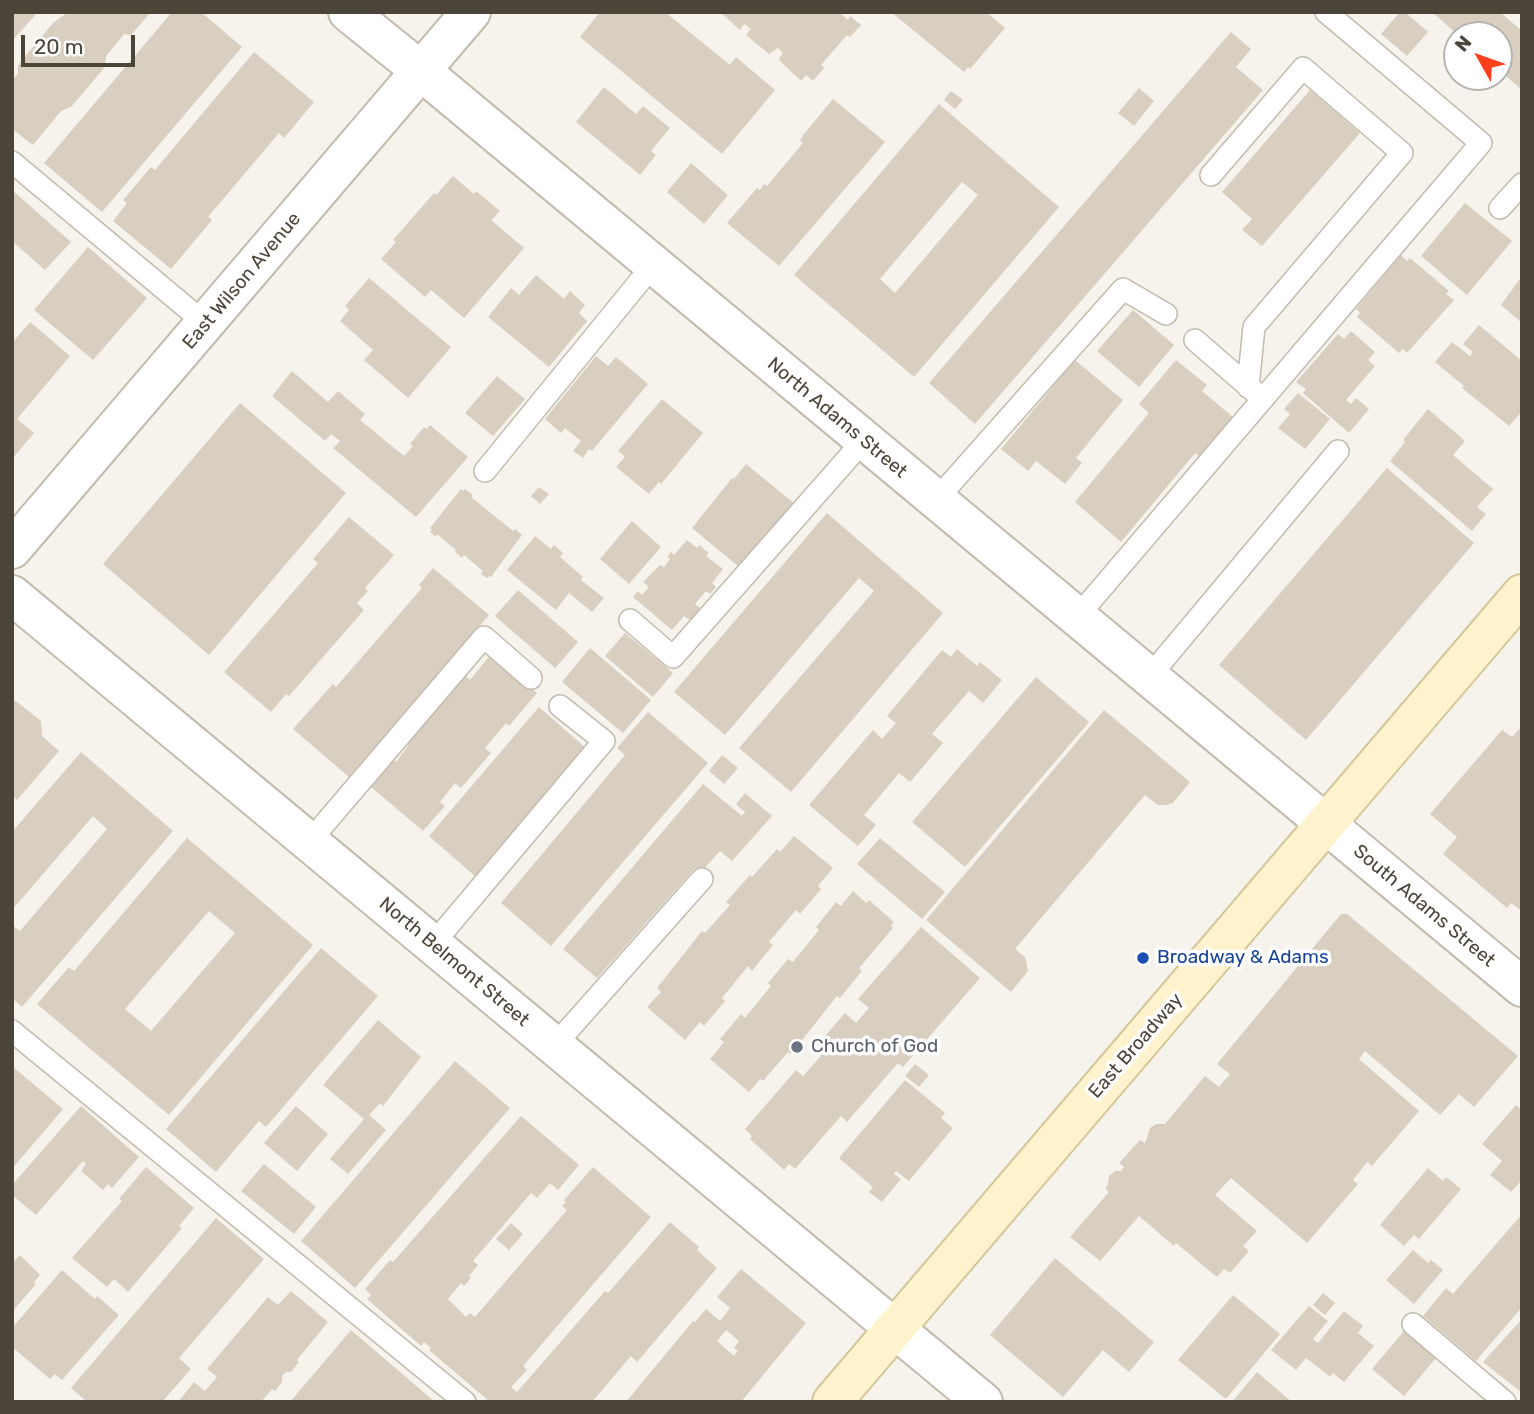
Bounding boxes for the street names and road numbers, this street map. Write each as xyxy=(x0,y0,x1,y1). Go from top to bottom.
street label: East Wilson Avenue xyxy=(178,208,306,354)
street label: North Adams Street xyxy=(762,353,912,483)
street label: South Adams Street xyxy=(1348,840,1500,972)
street label: North Belmont Street xyxy=(374,892,534,1032)
street label: East Broadway xyxy=(1084,989,1188,1103)

